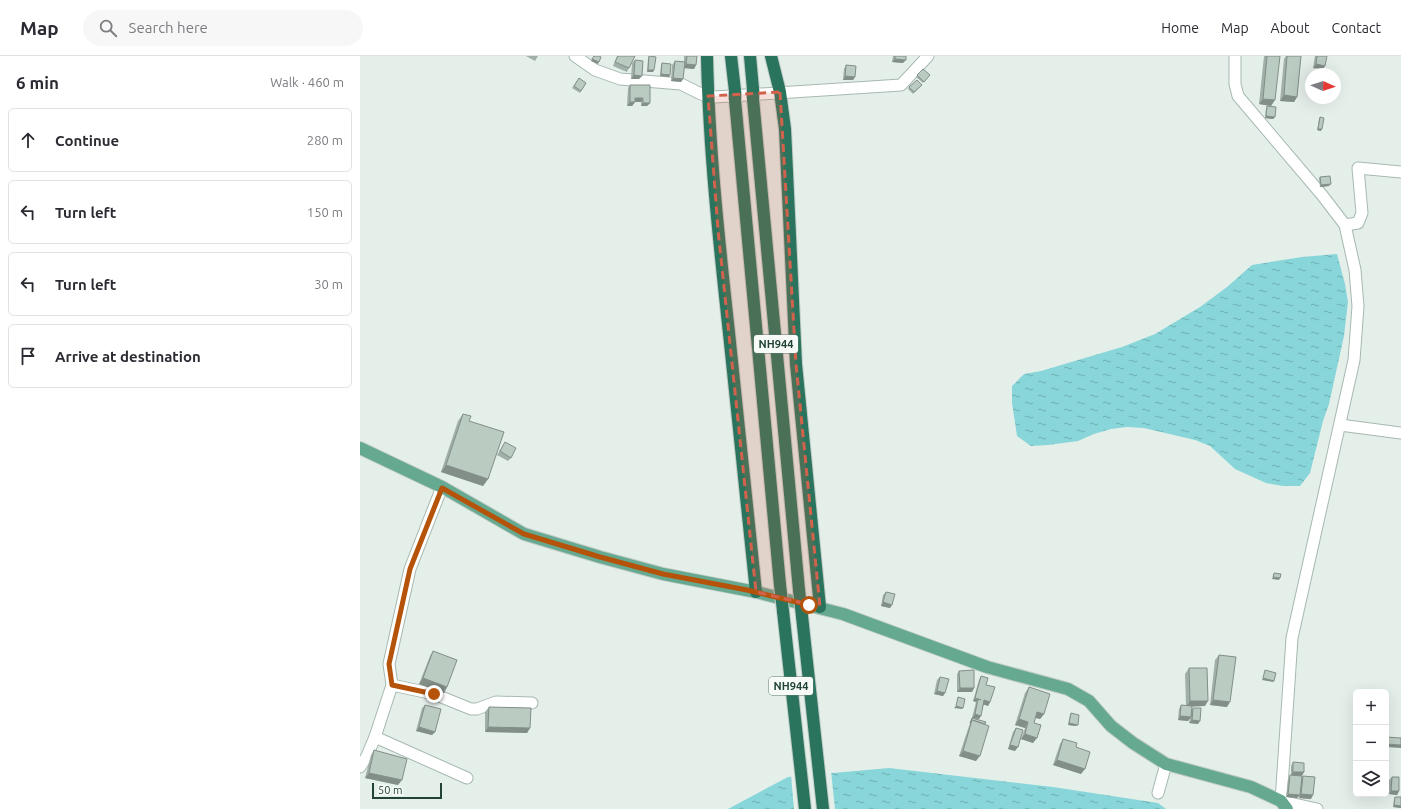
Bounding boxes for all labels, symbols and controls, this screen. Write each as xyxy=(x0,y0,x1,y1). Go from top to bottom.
search box xyxy=(83,10,363,46)
text: Map xyxy=(20,17,59,39)
icon: search xyxy=(97,17,119,39)
text: Search here xyxy=(129,19,208,36)
text: Home xyxy=(1161,20,1199,36)
text: Map xyxy=(1221,20,1249,36)
text: About xyxy=(1271,20,1310,36)
text: Contact xyxy=(1332,20,1381,36)
north arrow xyxy=(1305,68,1341,104)
text: 6 min xyxy=(16,73,59,92)
text: Walk · 460 m xyxy=(270,75,344,89)
icon: ahead xyxy=(17,129,39,151)
text: Continue xyxy=(55,132,119,149)
text: 280 m xyxy=(307,133,343,147)
icon: left xyxy=(17,201,39,223)
text: Turn left xyxy=(55,204,116,221)
text: 150 m xyxy=(307,205,343,219)
icon: left xyxy=(17,273,39,295)
text: Turn left xyxy=(55,276,116,293)
text: 30 m xyxy=(314,277,343,291)
road number: NH944 xyxy=(754,335,798,353)
icon: arrive xyxy=(17,345,39,367)
text: Arrive at destination xyxy=(55,348,201,365)
route start xyxy=(800,596,818,614)
road number: NH944 xyxy=(769,677,813,695)
route end xyxy=(425,685,443,703)
map controls xyxy=(1353,689,1389,797)
button: + xyxy=(1353,689,1389,725)
button: − xyxy=(1353,725,1389,761)
button: layers xyxy=(1353,761,1389,797)
scale bar xyxy=(372,781,442,800)
text: 50 m xyxy=(378,784,402,796)

